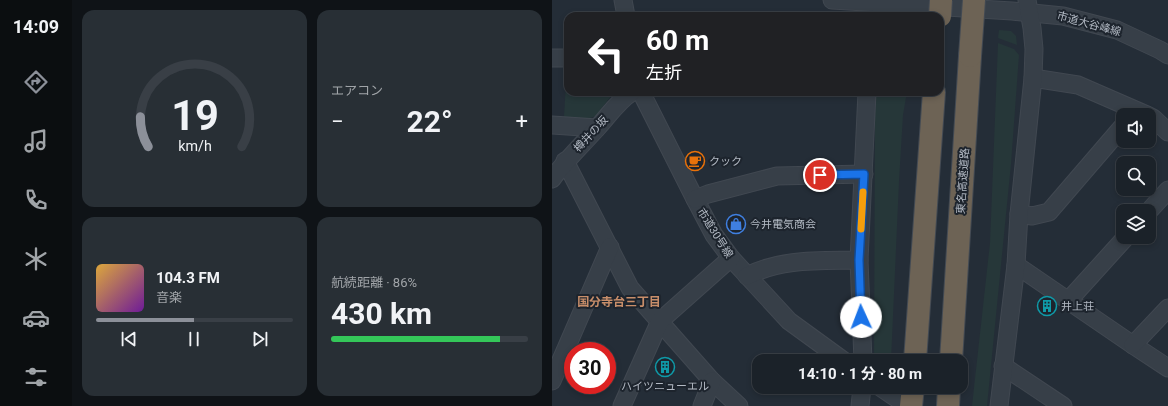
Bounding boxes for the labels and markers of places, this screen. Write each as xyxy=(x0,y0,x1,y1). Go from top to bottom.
cafe icon: クック xyxy=(684,150,706,172)
place label: クック xyxy=(709,155,742,168)
pin xyxy=(803,158,837,192)
shop icon: 今井電気商会 xyxy=(725,213,747,235)
place label: 今井電気商会 xyxy=(750,218,816,231)
building icon: 井上荘 xyxy=(1036,295,1058,317)
place label: 井上荘 xyxy=(1061,300,1094,313)
building icon: ハイツニューエル xyxy=(654,356,676,378)
place label: ハイツニューエル xyxy=(621,380,709,393)

